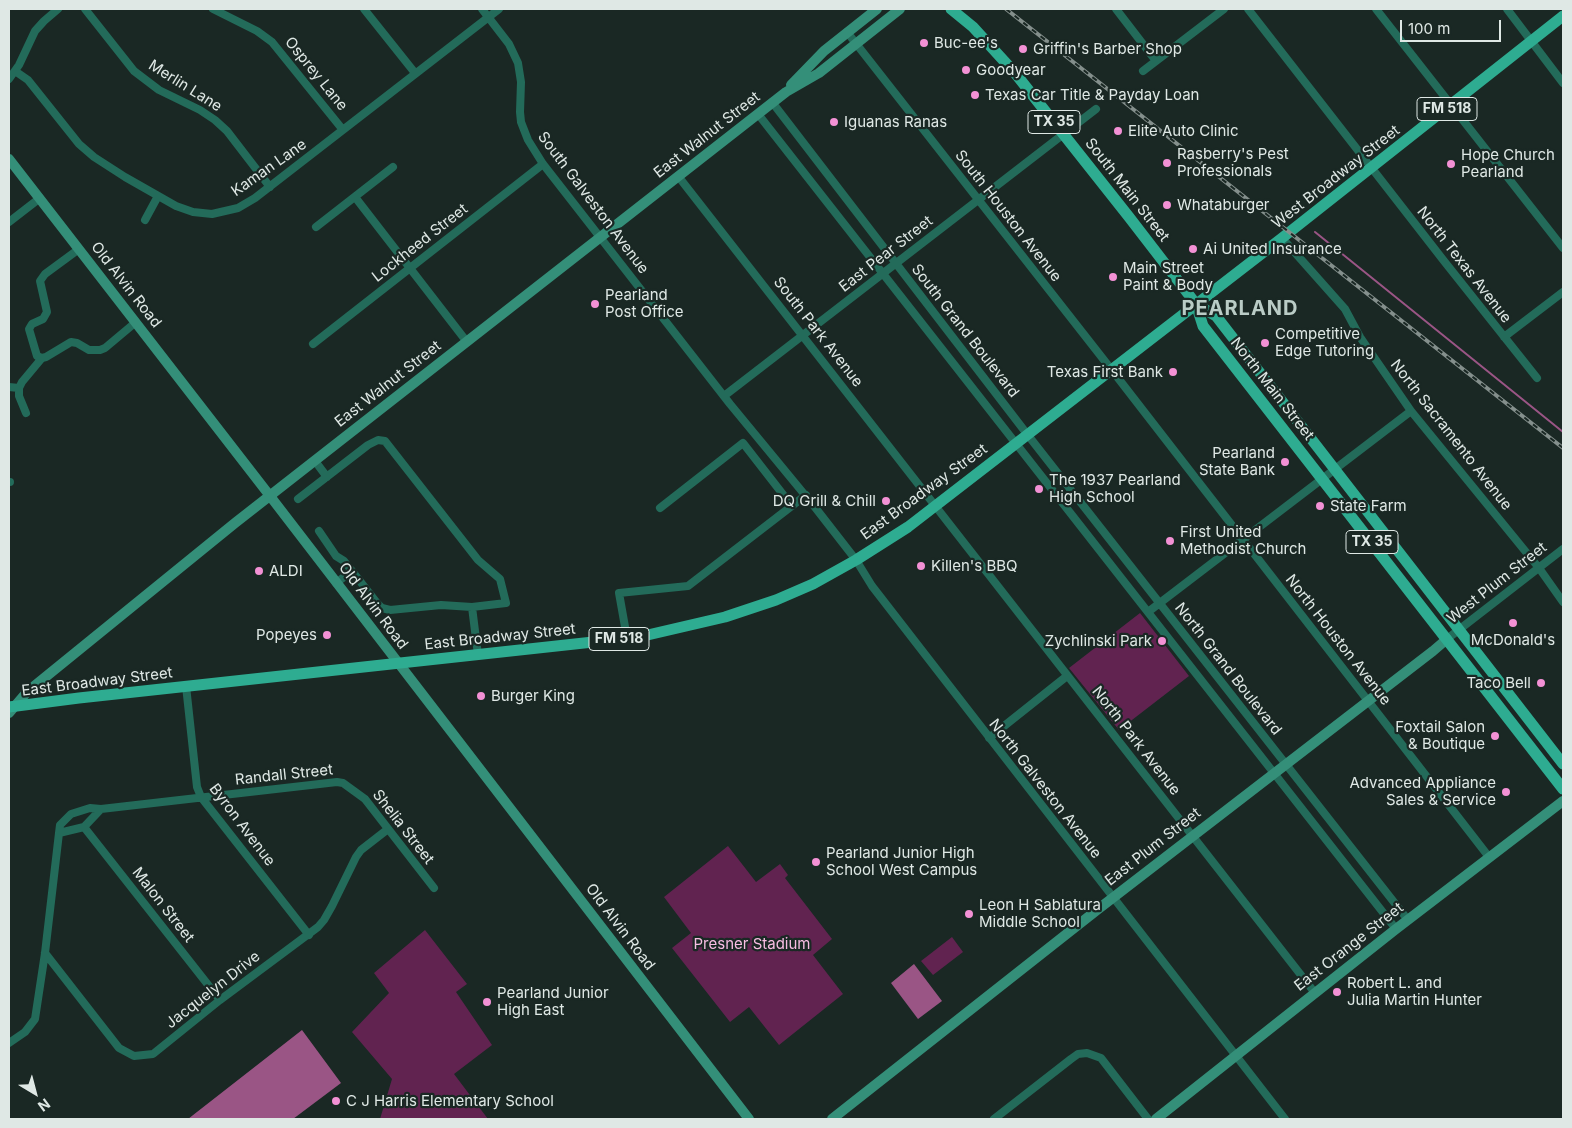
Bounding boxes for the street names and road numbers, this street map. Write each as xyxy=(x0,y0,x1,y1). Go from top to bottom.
street label: Osprey Lane xyxy=(281,34,351,114)
street label: Merlin Lane xyxy=(145,56,225,116)
street label: East Walnut Street xyxy=(650,88,764,182)
road number: FM 518 xyxy=(1417,98,1477,120)
road number: TX 35 xyxy=(1028,110,1080,134)
street label: West Broadway Street xyxy=(1269,122,1403,232)
street label: South Galveston Avenue xyxy=(534,128,652,278)
street label: Kaman Lane xyxy=(228,135,310,201)
street label: South Main Street xyxy=(1081,135,1173,245)
street label: South Houston Avenue xyxy=(951,147,1065,285)
street label: Lockheed Street xyxy=(369,200,471,286)
street label: North Texas Avenue xyxy=(1413,203,1515,327)
street label: East Pear Street xyxy=(836,212,936,296)
street label: Old Alvin Road xyxy=(87,239,165,331)
street label: South Grand Boulevard xyxy=(907,261,1023,401)
street label: South Park Avenue xyxy=(770,273,866,391)
street label: North Main Street xyxy=(1226,334,1318,444)
street label: East Walnut Street xyxy=(331,337,445,431)
street label: North Sacramento Avenue xyxy=(1387,356,1515,514)
street label: East Broadway Street xyxy=(857,440,991,544)
road number: TX 35 xyxy=(1346,530,1398,554)
street label: West Plum Street xyxy=(1444,538,1550,628)
street label: Old Alvin Road xyxy=(335,559,411,653)
street label: North Houston Avenue xyxy=(1281,571,1395,709)
street label: North Grand Boulevard xyxy=(1171,599,1285,739)
street label: East Broadway Street xyxy=(424,620,576,654)
road number: FM 518 xyxy=(589,628,649,650)
street label: East Broadway Street xyxy=(21,664,173,700)
street label: North Park Avenue xyxy=(1088,683,1184,799)
street label: North Galveston Avenue xyxy=(985,716,1105,862)
street label: Randall Street xyxy=(234,761,334,789)
street label: Byron Avenue xyxy=(205,780,279,870)
street label: Shelia Street xyxy=(368,786,438,868)
street label: East Plum Street xyxy=(1102,804,1204,890)
street label: Malon Street xyxy=(128,864,198,946)
street label: Old Alvin Road xyxy=(582,880,658,974)
street label: East Orange Street xyxy=(1291,899,1407,995)
street label: Jacquelyn Drive xyxy=(162,948,264,1032)

